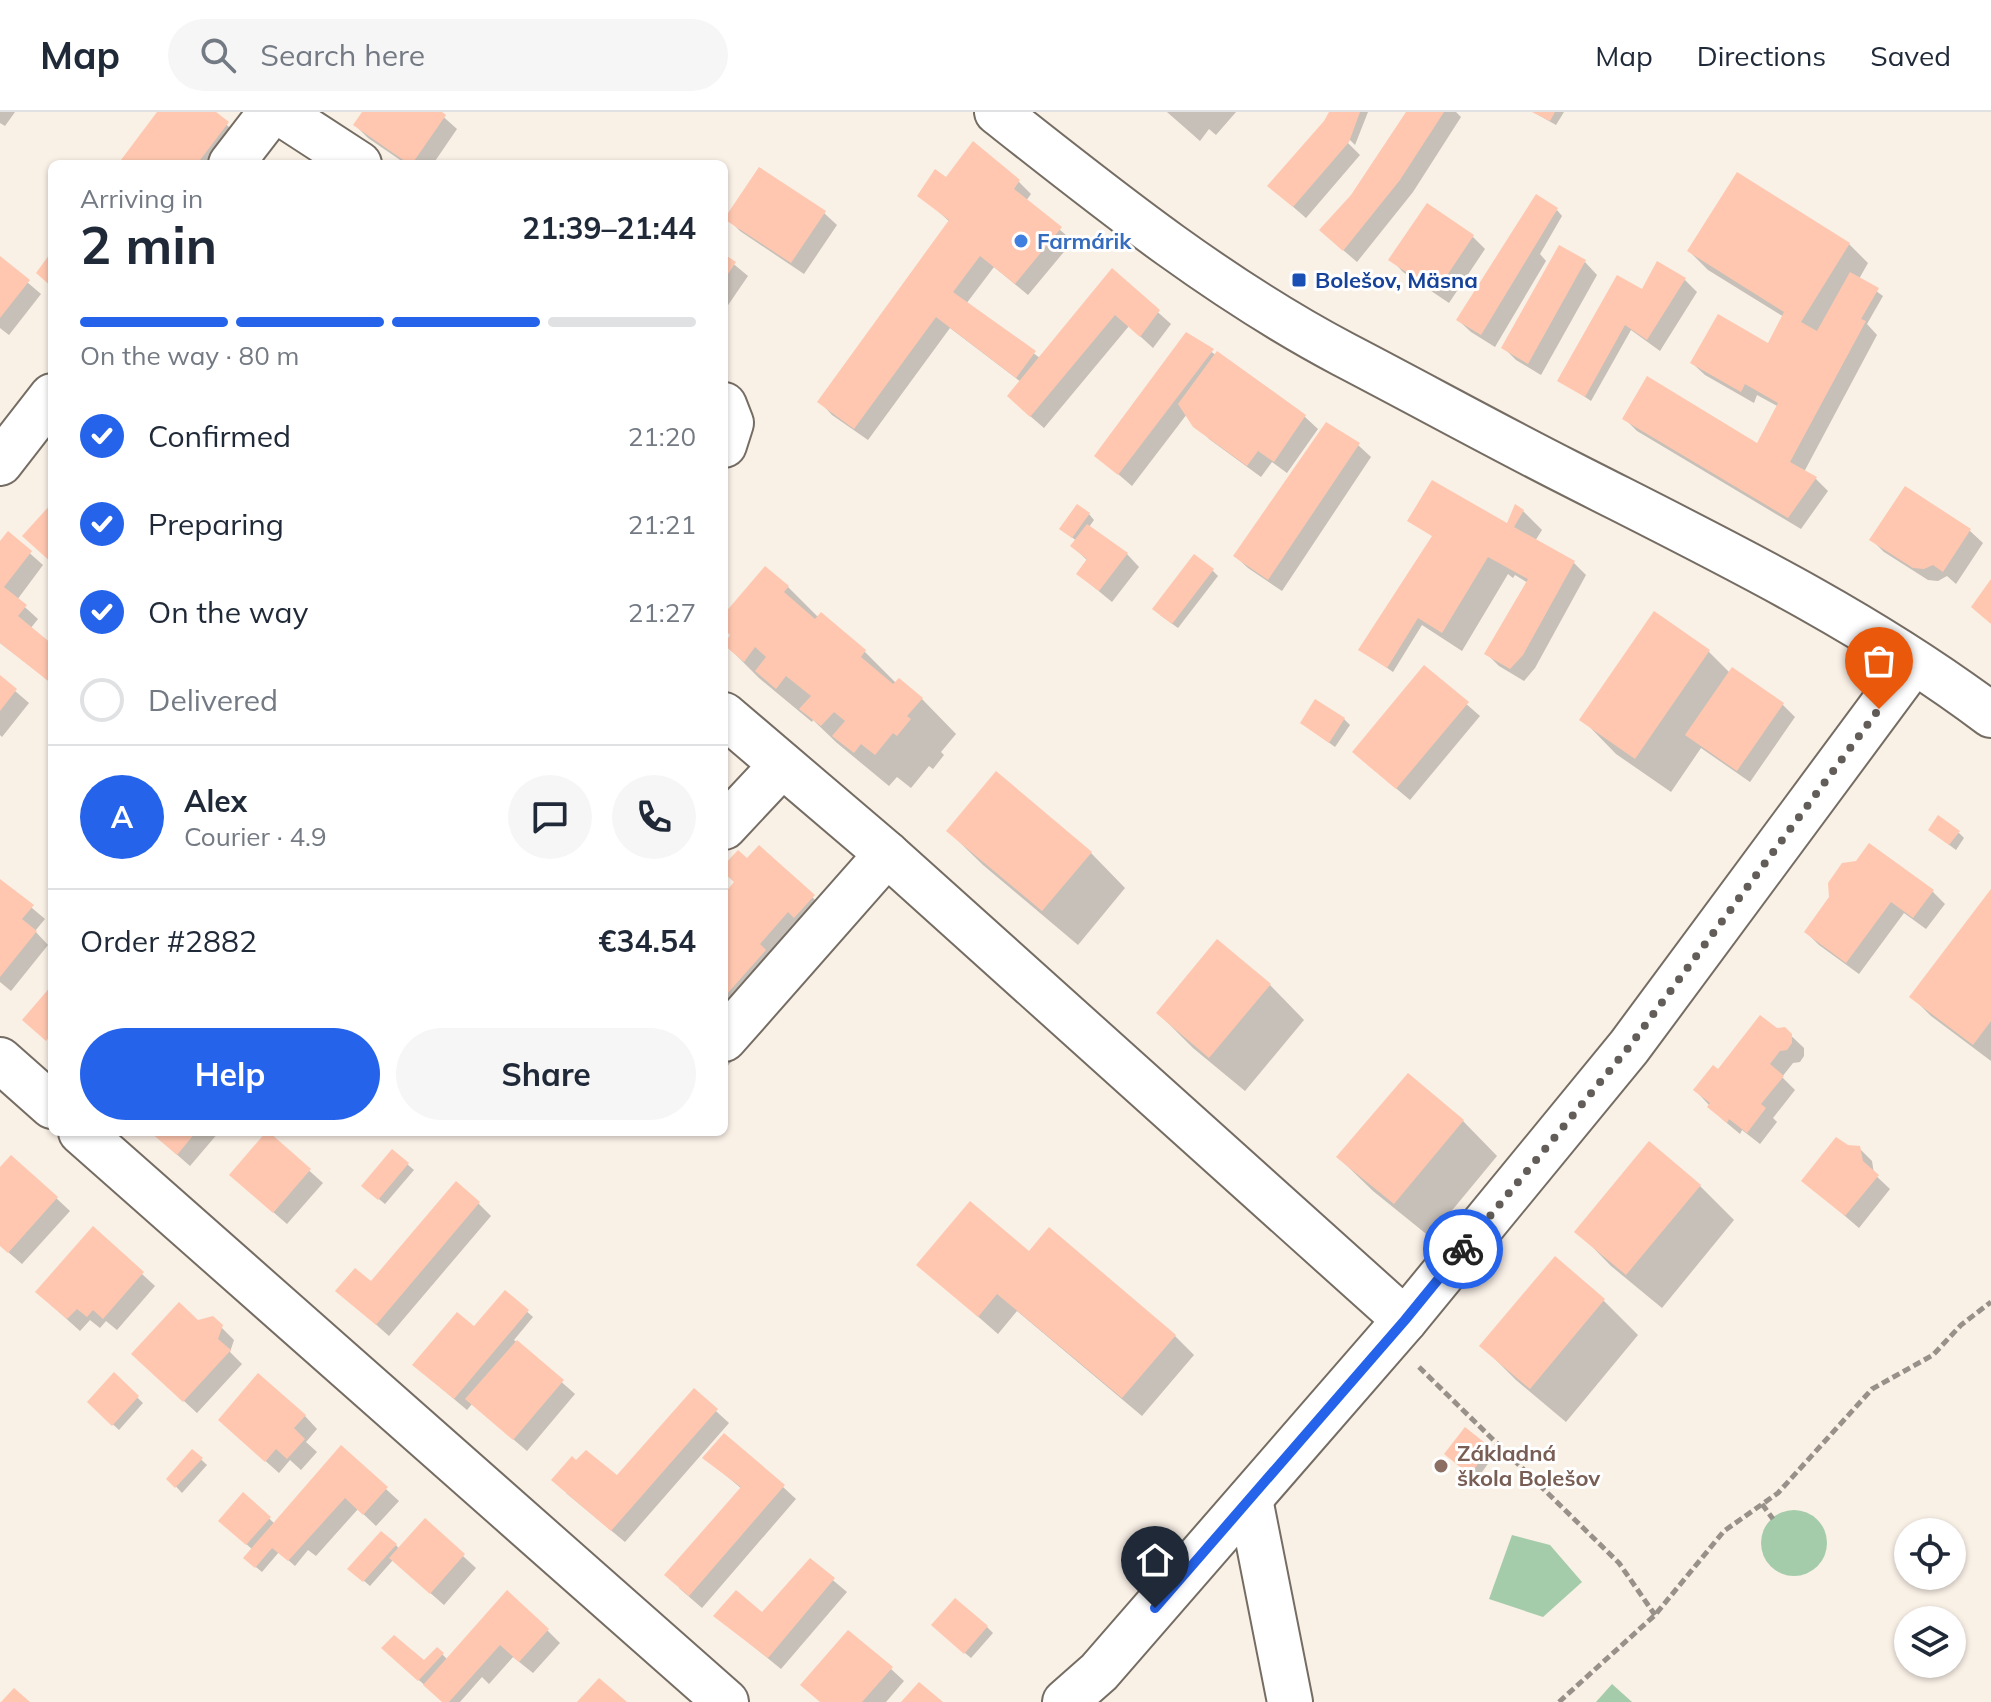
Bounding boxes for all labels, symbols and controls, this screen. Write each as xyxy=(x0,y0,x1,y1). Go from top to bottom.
search box xyxy=(168,19,728,91)
text: Map xyxy=(40,31,120,79)
icon: search xyxy=(196,33,240,77)
text: Search here xyxy=(260,36,425,74)
text: Map xyxy=(1595,38,1653,73)
text: Directions xyxy=(1697,38,1826,73)
text: Saved xyxy=(1870,38,1951,73)
text: Arriving in xyxy=(80,182,203,215)
text: 21:39–21:44 xyxy=(522,209,696,247)
text: 2 min xyxy=(80,212,217,277)
place label: Farmárik xyxy=(1037,227,1132,255)
marker: Farmárik xyxy=(1012,232,1030,250)
place label: Bolešov, Mäsna xyxy=(1315,266,1478,294)
marker: Bolešov, Mäsna xyxy=(1290,271,1308,289)
text: On the way · 80 m xyxy=(80,339,299,372)
icon: check xyxy=(80,414,124,458)
text: Confirmed xyxy=(148,417,291,455)
text: 21:20 xyxy=(628,420,696,453)
icon: check xyxy=(80,502,124,546)
text: Preparing xyxy=(148,505,284,543)
text: 21:21 xyxy=(628,508,696,541)
icon: check xyxy=(80,590,124,634)
text: On the way xyxy=(148,593,308,631)
text: 21:27 xyxy=(628,596,696,629)
pin xyxy=(1845,627,1913,709)
icon: bag xyxy=(1857,639,1901,683)
text: Delivered xyxy=(148,681,278,719)
button: chat xyxy=(508,775,592,859)
button: phone xyxy=(612,775,696,859)
text: Alex xyxy=(184,782,247,820)
text: A xyxy=(111,798,133,836)
text: Courier · 4.9 xyxy=(184,820,327,853)
text: Order #2882 xyxy=(80,922,257,960)
text: €34.54 xyxy=(599,922,696,960)
button: Help xyxy=(80,1028,380,1120)
button: Share xyxy=(396,1028,696,1120)
courier xyxy=(1423,1209,1503,1289)
icon: bike xyxy=(1441,1227,1485,1271)
place label: Základná škola Bolešov xyxy=(1457,1439,1600,1492)
marker: Základná škola Bolešov xyxy=(1432,1457,1450,1475)
map controls xyxy=(1894,1518,1966,1678)
button: locate xyxy=(1894,1518,1966,1590)
pin xyxy=(1121,1526,1189,1608)
icon: home xyxy=(1133,1538,1177,1582)
button: layers xyxy=(1894,1606,1966,1678)

